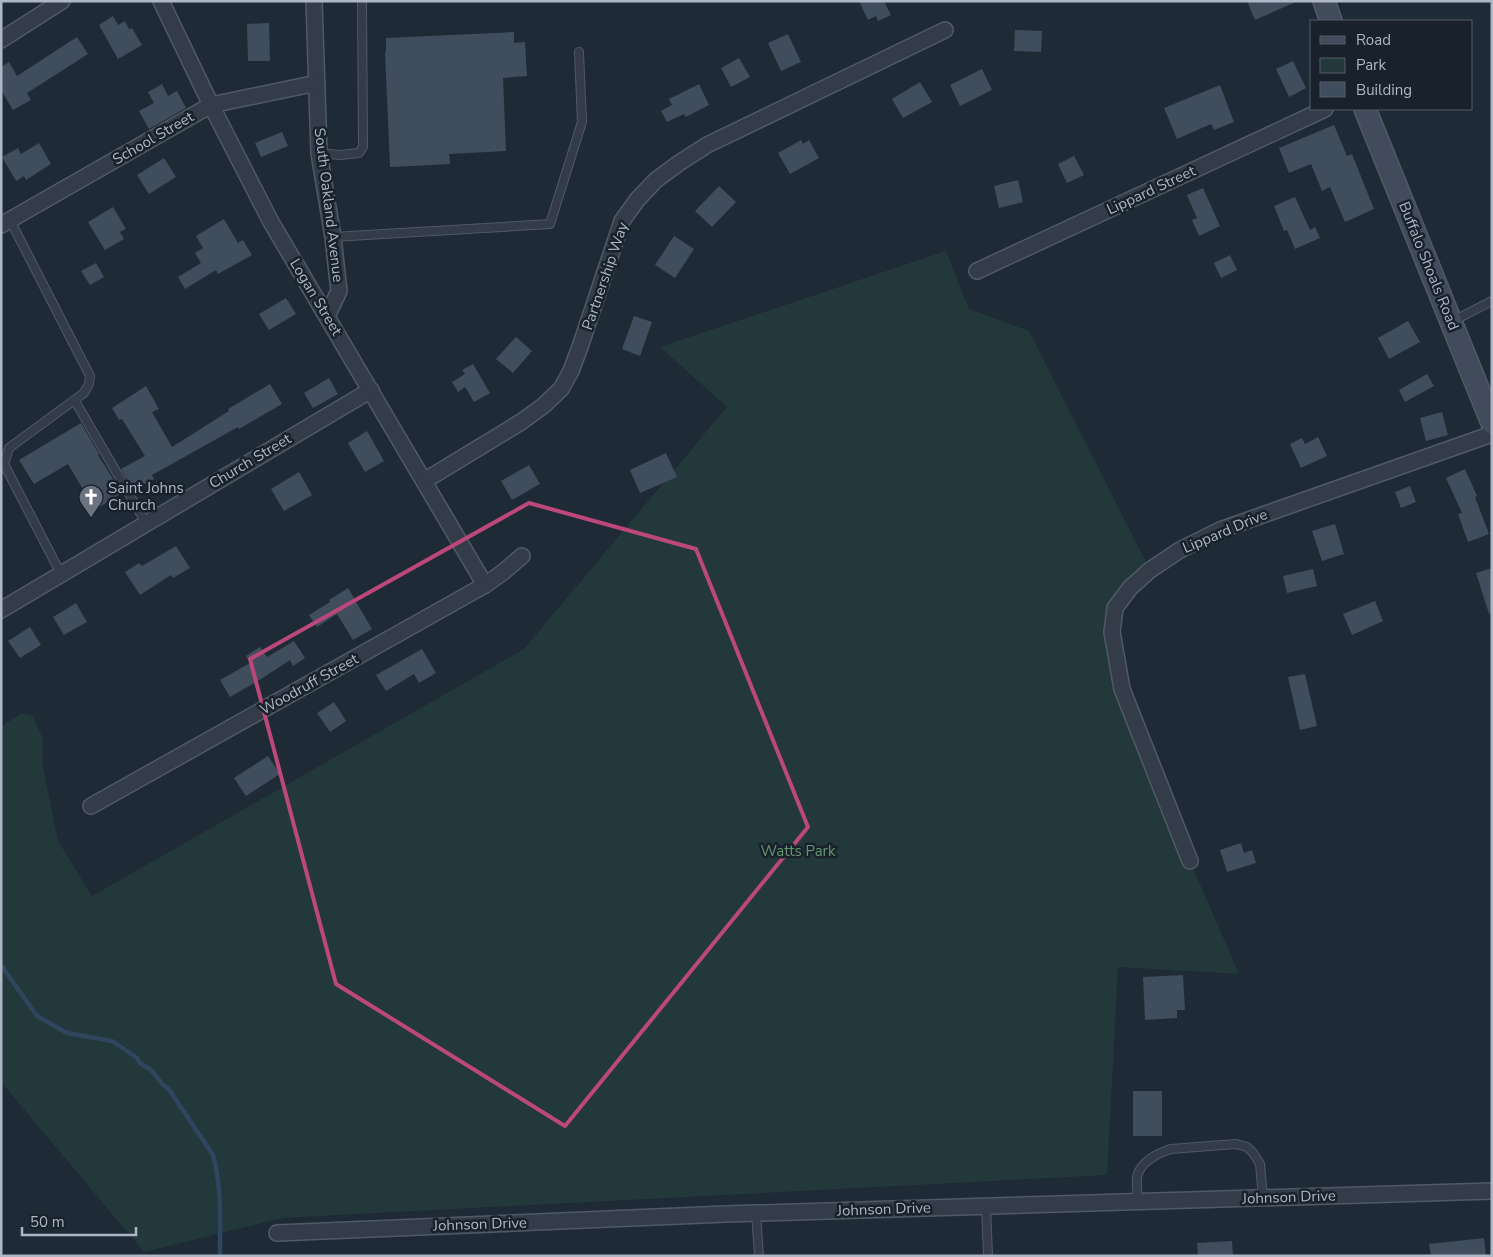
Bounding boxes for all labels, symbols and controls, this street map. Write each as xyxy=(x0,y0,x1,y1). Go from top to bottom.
legend xyxy=(1310,20,1473,110)
text: Road xyxy=(1356,30,1391,50)
text: Park xyxy=(1356,55,1386,75)
text: Building xyxy=(1356,80,1412,100)
street label: School Street xyxy=(109,106,198,169)
street label: South Oakland Avenue xyxy=(310,127,348,283)
street label: Lippard Street xyxy=(1103,160,1199,219)
street label: Buffalo Shoals Road xyxy=(1394,199,1464,333)
street label: Partnership Way xyxy=(577,219,633,333)
street label: Logan Street xyxy=(285,255,347,340)
street label: Church Street xyxy=(205,428,295,493)
place label: Saint Johns Church xyxy=(108,478,184,515)
church icon: Saint Johns Church xyxy=(78,484,104,518)
street label: Lippard Drive xyxy=(1179,504,1271,558)
street label: Woodruff Street xyxy=(256,648,362,719)
park label: Watts Park xyxy=(761,841,836,861)
street label: Johnson Drive xyxy=(1241,1185,1336,1209)
street label: Johnson Drive xyxy=(836,1197,931,1221)
scale bar xyxy=(22,1204,136,1236)
text: 50 m xyxy=(30,1212,65,1232)
street label: Johnson Drive xyxy=(432,1212,527,1236)

